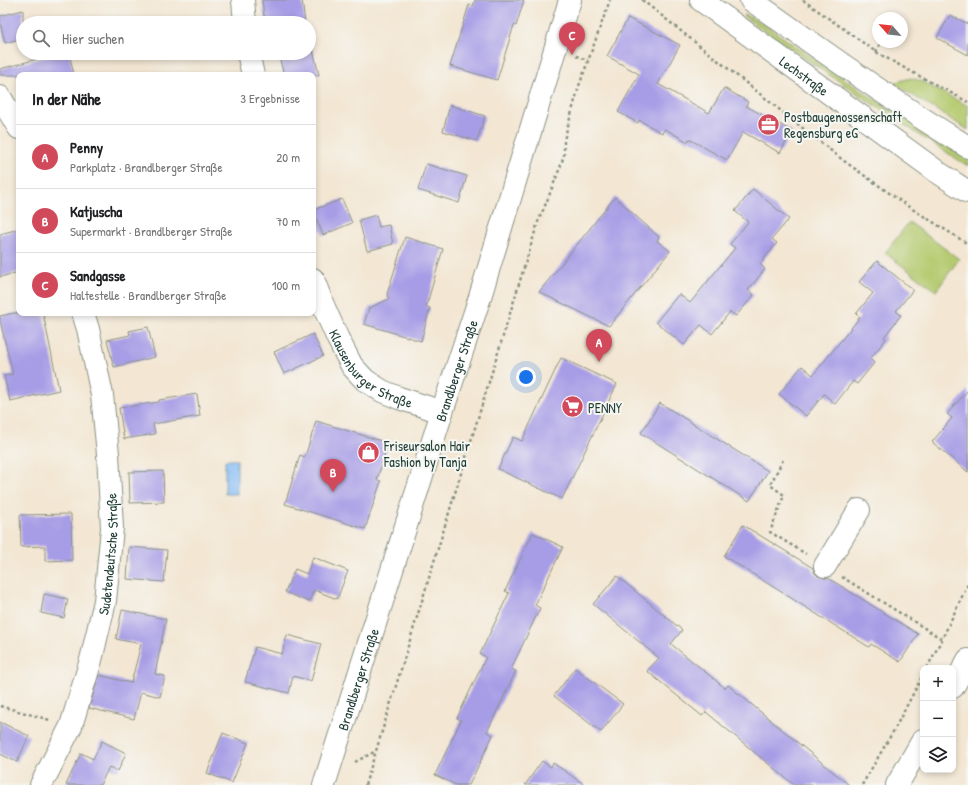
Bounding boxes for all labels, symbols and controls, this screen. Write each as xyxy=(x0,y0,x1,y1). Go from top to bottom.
north arrow xyxy=(872,12,908,48)
search box xyxy=(16,16,316,60)
pin: C xyxy=(559,22,585,55)
icon: search xyxy=(30,27,52,49)
text: Hier suchen xyxy=(62,28,124,49)
street label: Lechstraße xyxy=(776,51,833,100)
text: In der Nähe xyxy=(32,87,101,110)
text: 3 Ergebnisse xyxy=(240,89,300,107)
place label: Postbaugenossenschaft Regensburg eG xyxy=(784,107,902,143)
office icon: Postbaugenossenschaft Regensburg eG xyxy=(756,111,782,137)
text: Penny xyxy=(70,137,103,158)
text: A xyxy=(42,148,48,166)
text: 20 m xyxy=(276,148,300,166)
text: Parkplatz · Brandlberger Straße xyxy=(70,158,223,176)
text: Katjuscha xyxy=(70,201,122,222)
text: B xyxy=(42,212,48,230)
text: 70 m xyxy=(276,212,300,230)
text: Supermarkt · Brandlberger Straße xyxy=(70,222,232,240)
text: Sandgasse xyxy=(70,265,125,286)
text: C xyxy=(41,276,49,294)
text: 100 m xyxy=(272,276,300,294)
text: Haltestelle · Brandlberger Straße xyxy=(70,286,226,304)
street label: Brandlberger Straße xyxy=(430,317,481,424)
street label: Klausenburger Straße xyxy=(325,326,415,411)
pin: A xyxy=(586,329,612,362)
your location xyxy=(516,367,536,387)
supermarket icon: PENNY xyxy=(559,394,585,420)
place label: PENNY xyxy=(588,398,623,417)
place label: Friseursalon Hair Fashion by Tanja xyxy=(383,436,471,472)
shop icon: Friseursalon Hair Fashion by Tanja xyxy=(355,440,381,466)
pin: B xyxy=(320,459,346,492)
street label: Sudetendeutsche Straße xyxy=(93,492,122,617)
street label: Brandlberger Straße xyxy=(332,625,383,732)
map controls xyxy=(920,665,956,773)
button: + xyxy=(920,665,956,701)
button: − xyxy=(920,701,956,737)
button: layers xyxy=(920,737,956,773)

